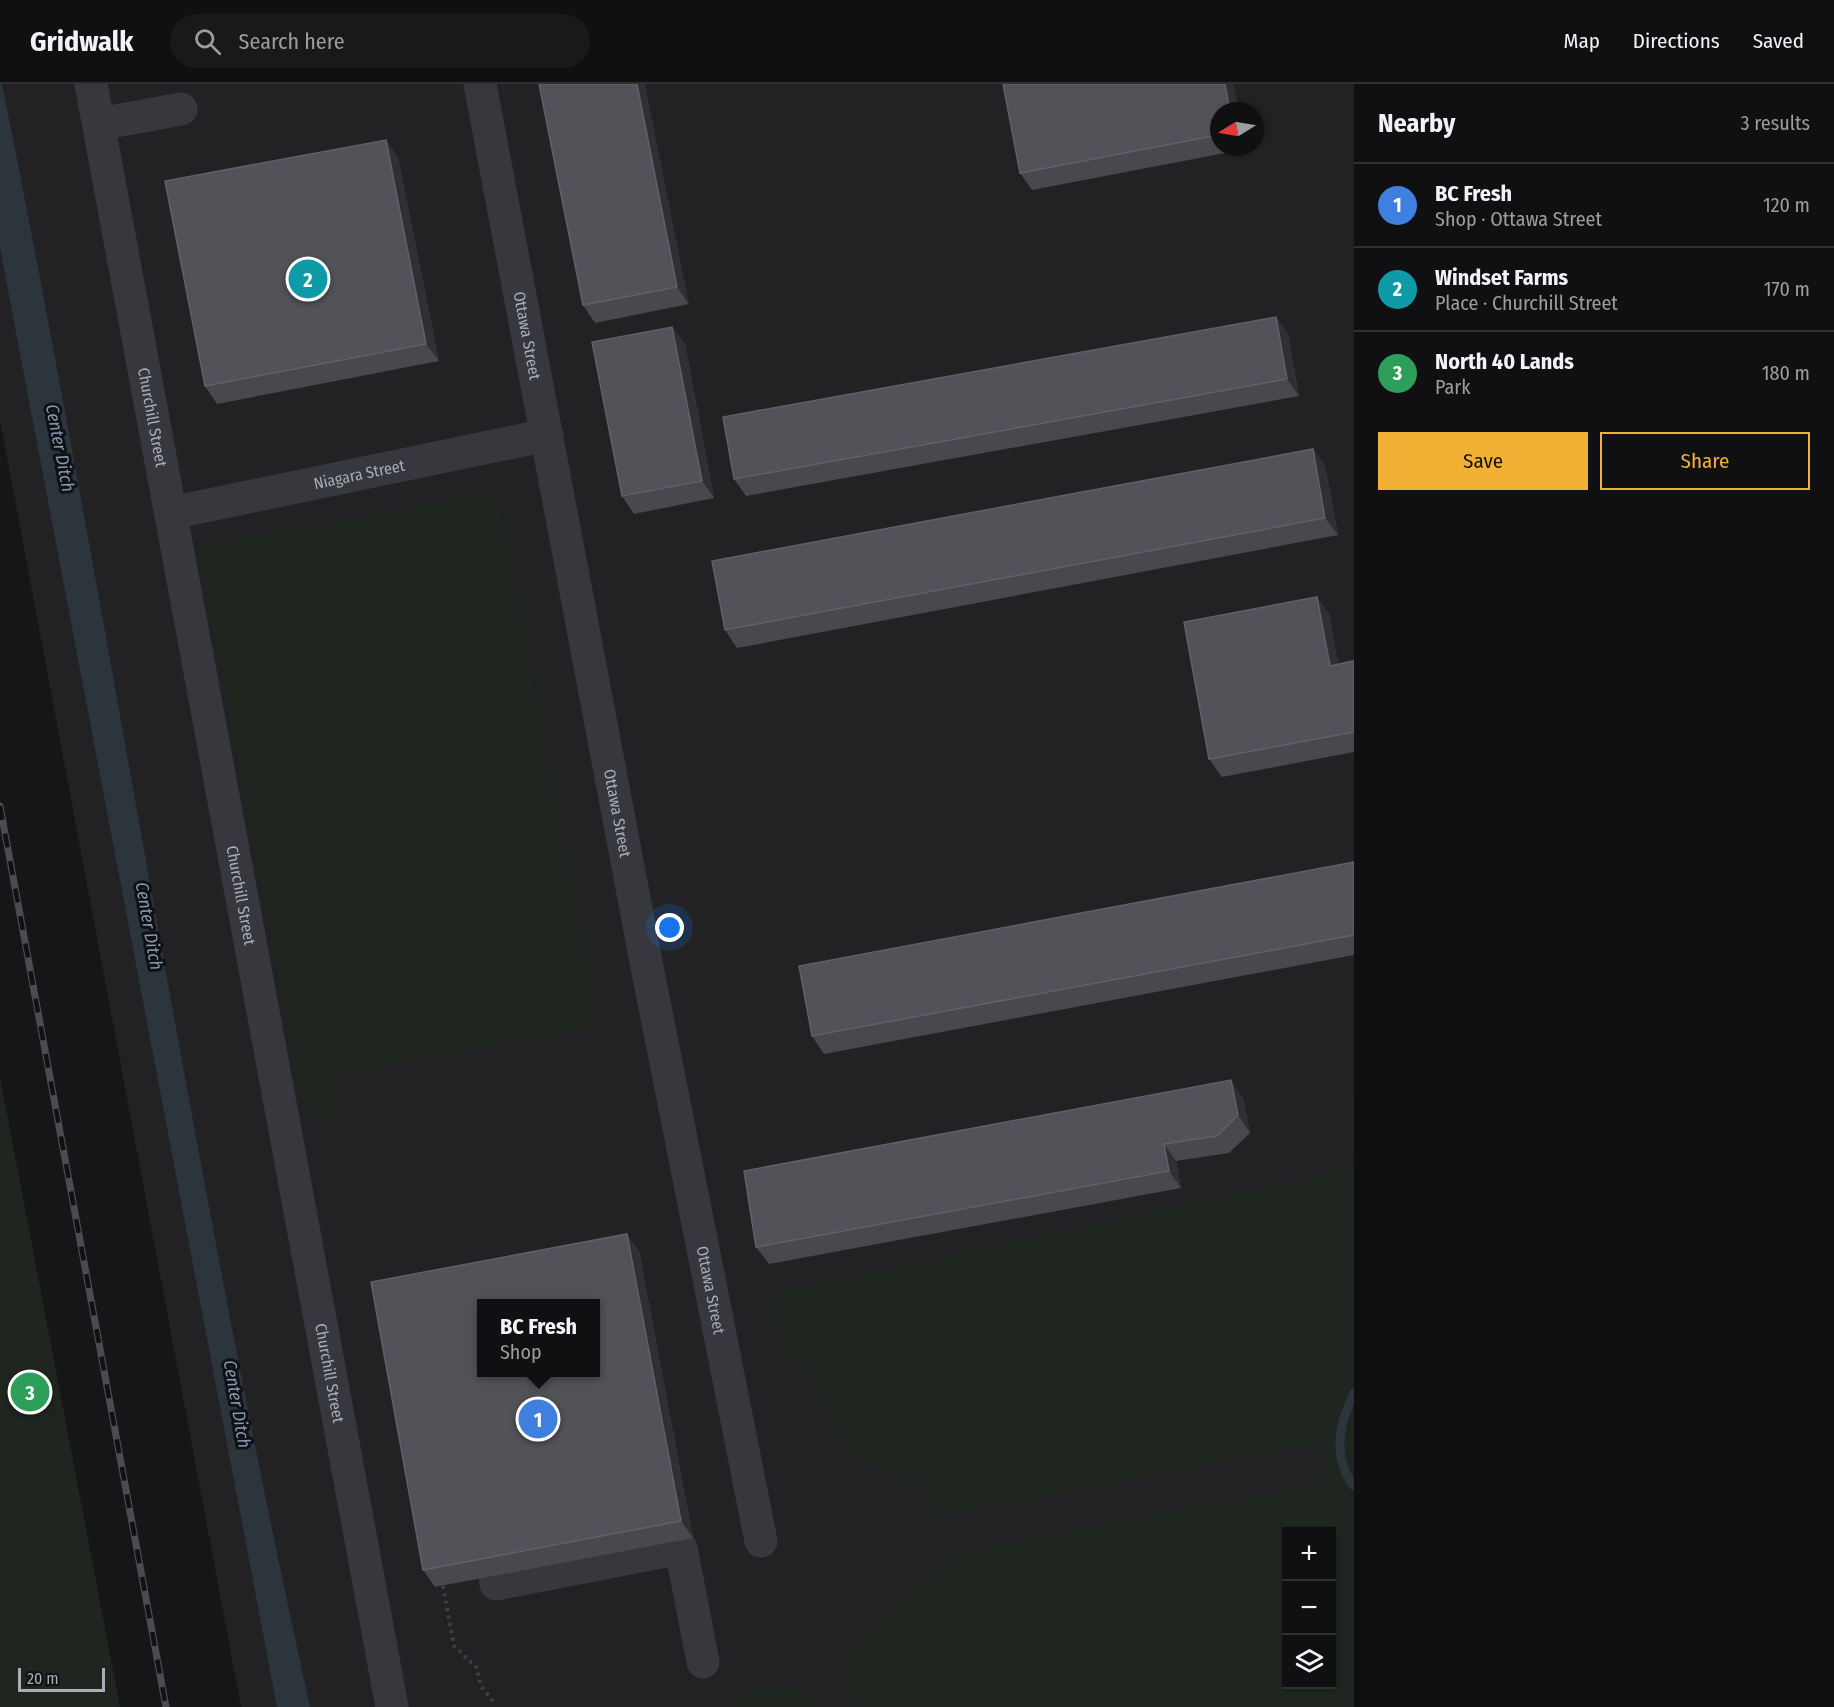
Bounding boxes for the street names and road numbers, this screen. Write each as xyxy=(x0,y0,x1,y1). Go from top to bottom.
street label: Ottawa Street xyxy=(509,290,545,382)
street label: Churchill Street xyxy=(134,366,171,469)
street label: Niagara Street xyxy=(312,456,407,493)
street label: Ottawa Street xyxy=(600,767,635,860)
street label: Churchill Street xyxy=(222,844,260,947)
street label: Ottawa Street xyxy=(693,1244,729,1337)
street label: Churchill Street xyxy=(311,1322,348,1425)

